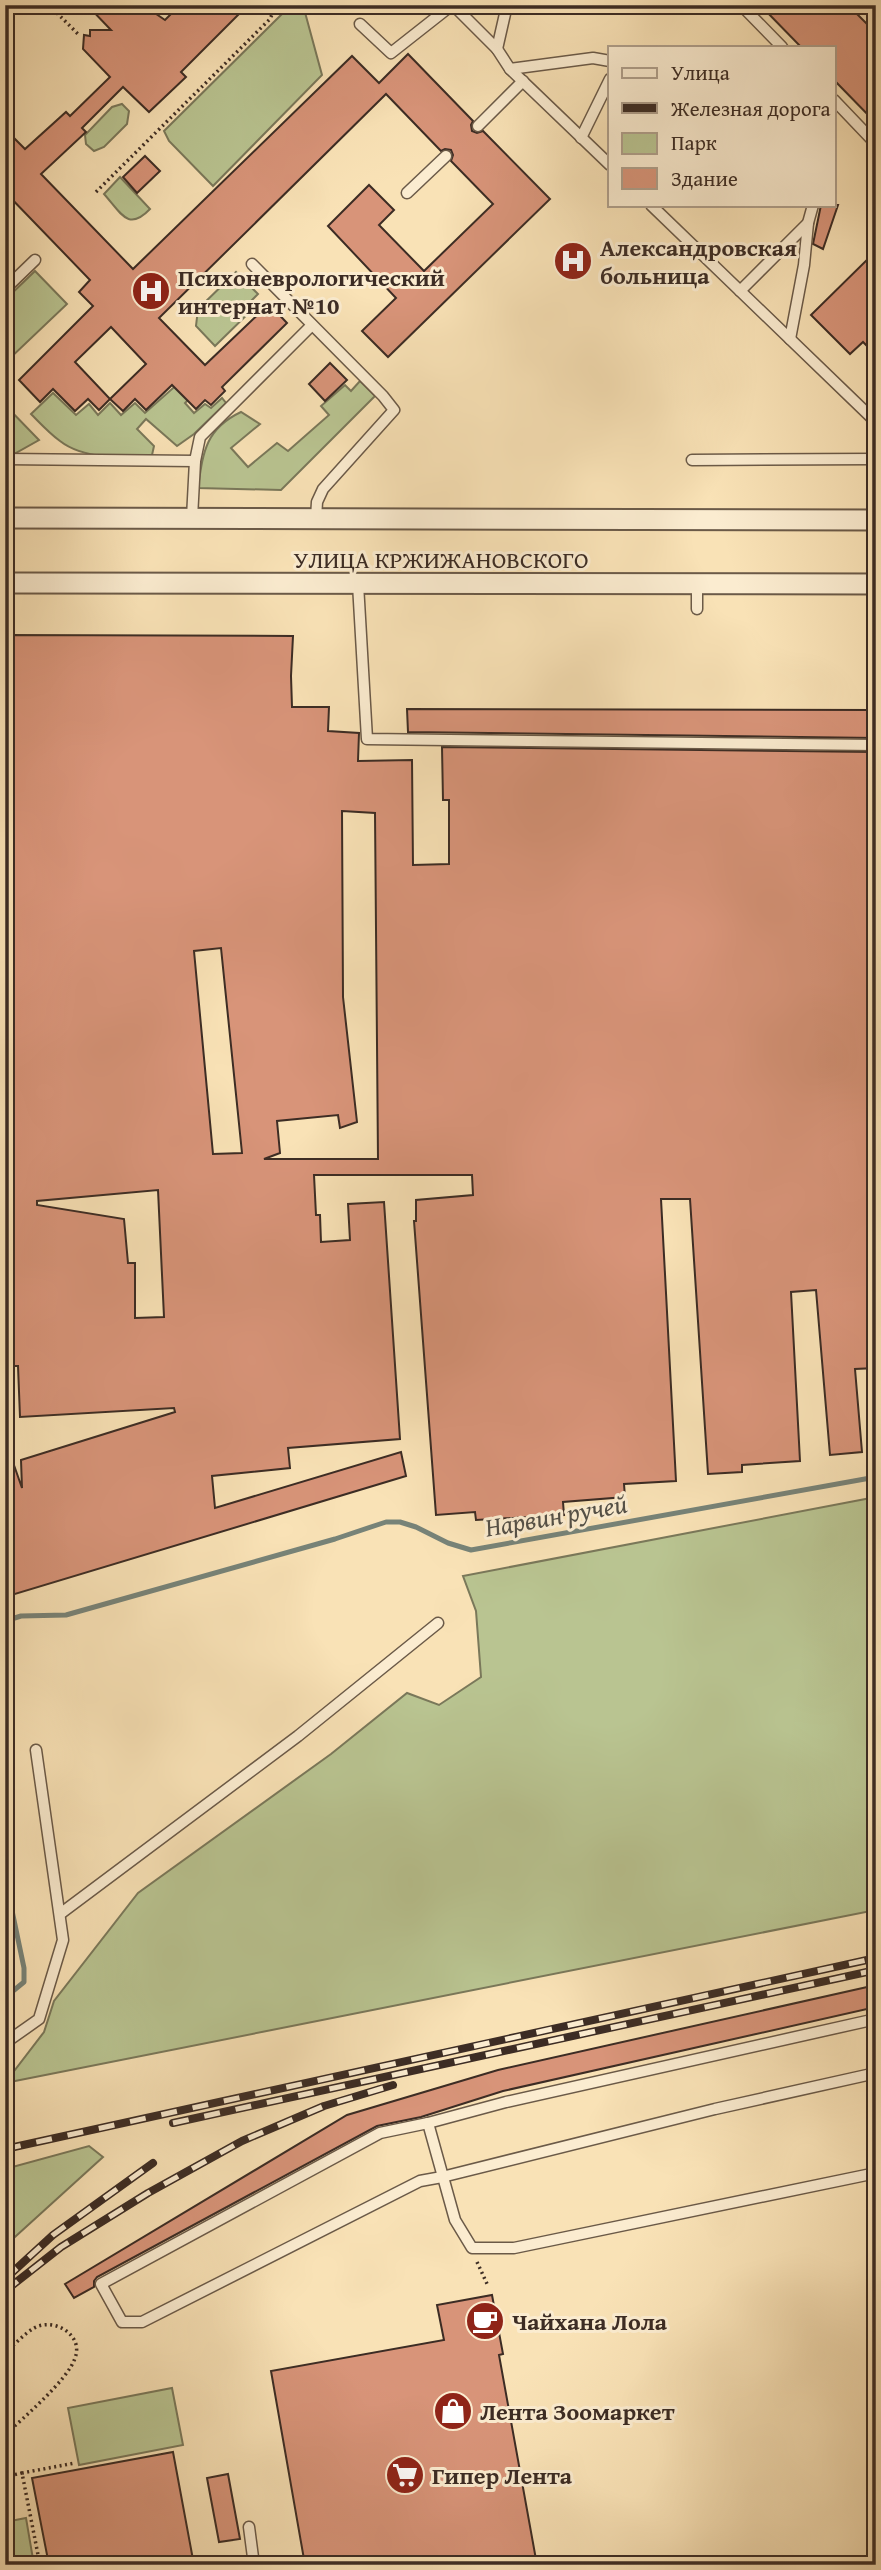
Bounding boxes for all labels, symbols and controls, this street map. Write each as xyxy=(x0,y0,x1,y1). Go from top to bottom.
legend xyxy=(608,46,836,206)
text: Улица xyxy=(671,57,730,88)
text: Железная дорога xyxy=(670,93,831,124)
text: Парк xyxy=(671,127,717,158)
text: Здание xyxy=(671,163,738,194)
place label: Александровская больница xyxy=(600,230,797,293)
hospital icon: Александровская больница xyxy=(552,240,594,282)
place label: Психоневрологический интернат №10 xyxy=(178,260,445,323)
hospital icon: Психоневрологический интернат №10 xyxy=(130,270,172,312)
street label: УЛИЦА КРЖИЖАНОВСКОГО xyxy=(294,542,589,577)
water label: Нарвин ручей xyxy=(482,1483,630,1547)
cafe icon: Чайхана Лола xyxy=(464,2300,506,2342)
place label: Чайхана Лола xyxy=(512,2304,668,2339)
shop icon: Лента Зоомаркет xyxy=(432,2390,474,2432)
place label: Лента Зоомаркет xyxy=(480,2394,675,2429)
supermarket icon: Гипер Лента xyxy=(384,2454,426,2496)
place label: Гипер Лента xyxy=(432,2458,573,2493)

